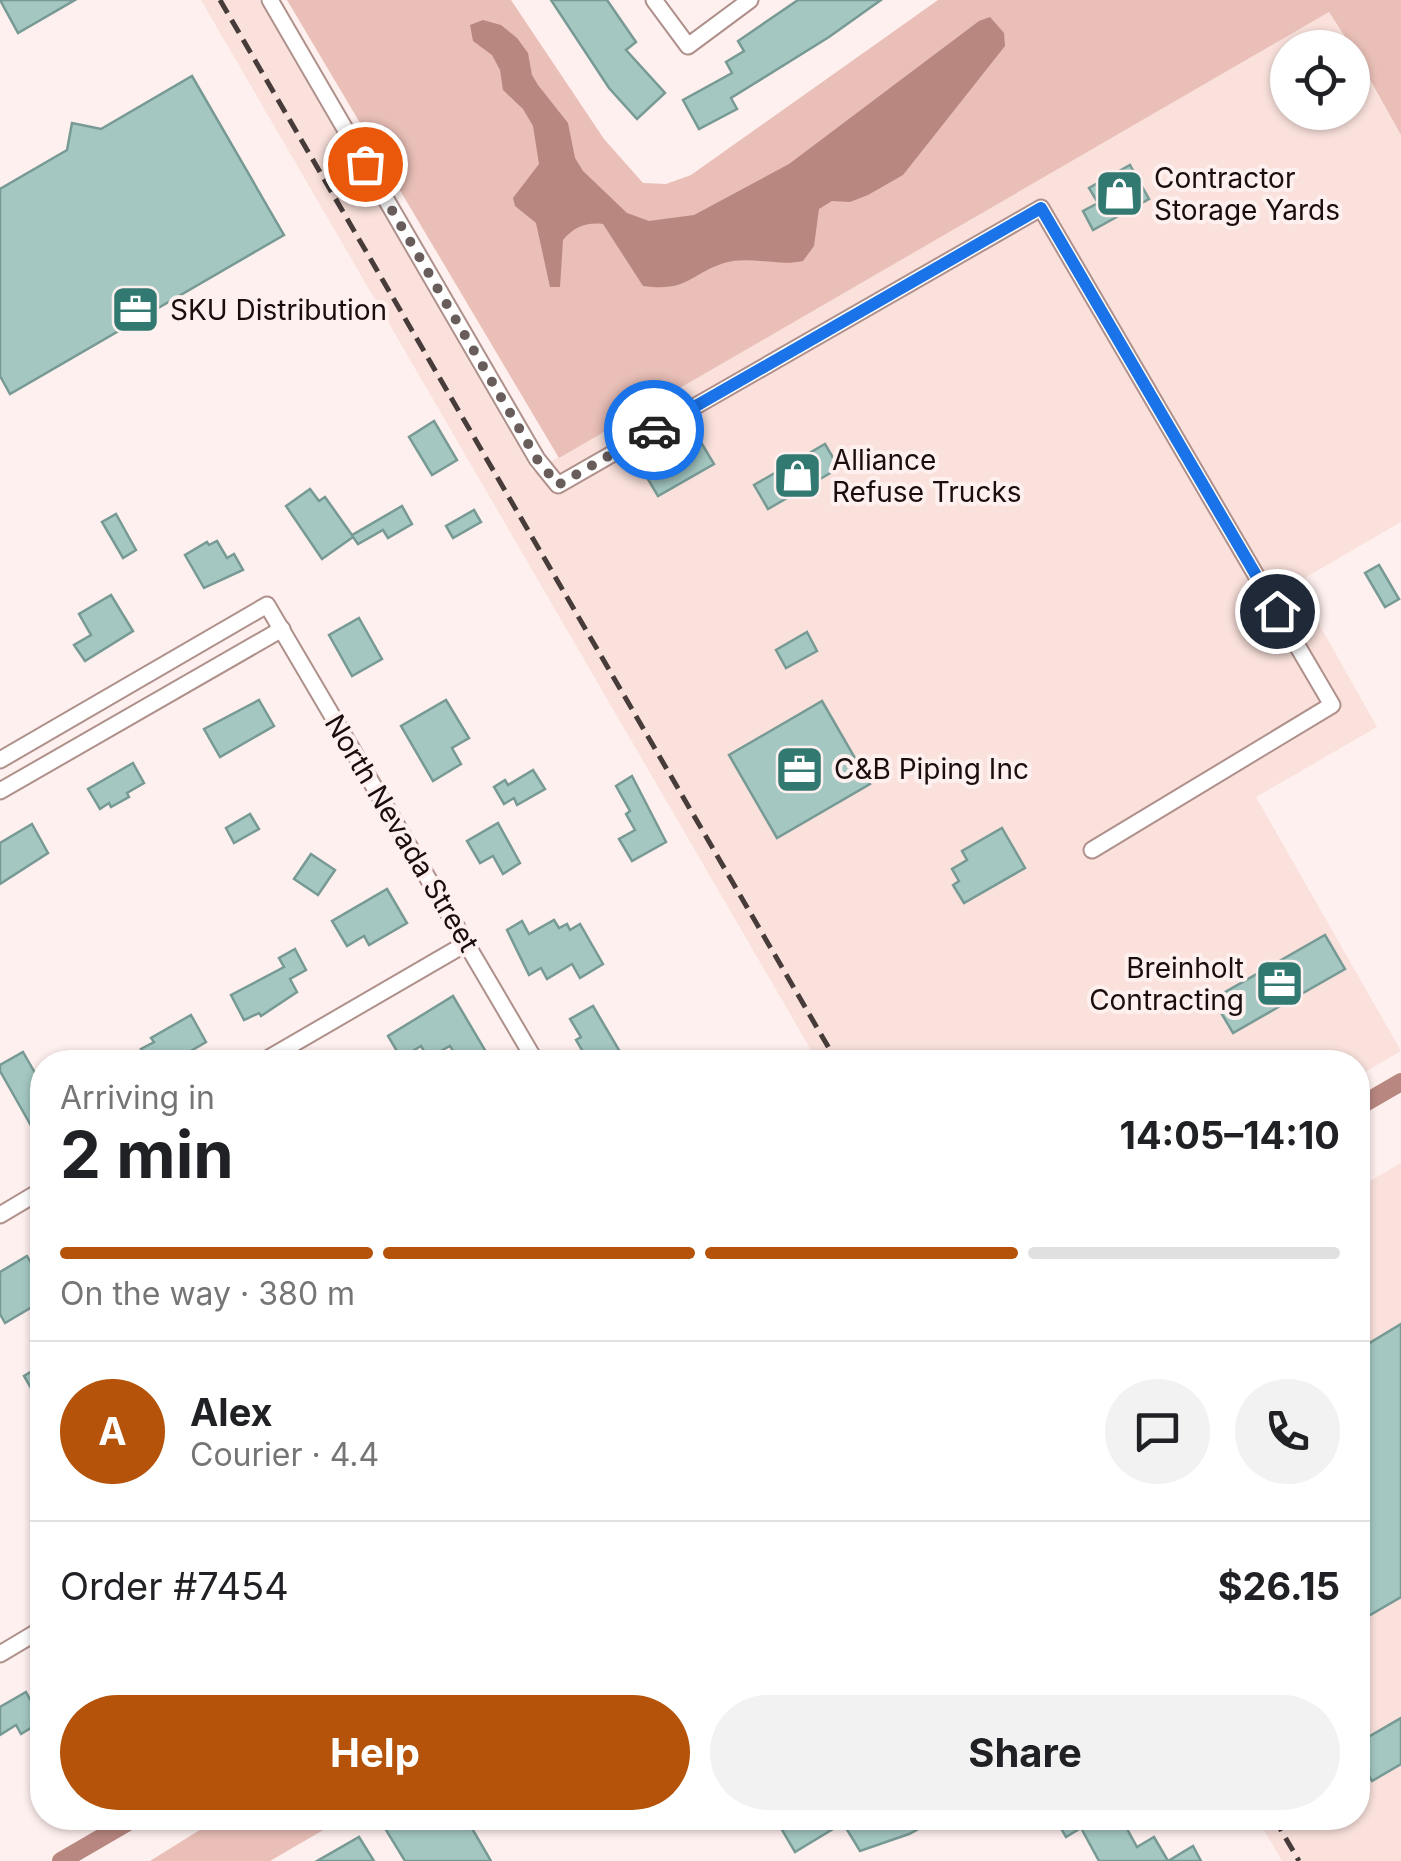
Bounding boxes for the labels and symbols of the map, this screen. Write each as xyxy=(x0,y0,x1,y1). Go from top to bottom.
pin xyxy=(323,122,408,207)
place label: Contractor Storage Yards xyxy=(1154,161,1340,227)
shop icon: Contractor Storage Yards xyxy=(1093,168,1145,220)
office icon: SKU Distribution xyxy=(109,284,161,336)
place label: SKU Distribution xyxy=(170,293,387,327)
courier xyxy=(604,380,704,480)
place label: Alliance Refuse Trucks xyxy=(832,443,1022,509)
shop icon: Alliance Refuse Trucks xyxy=(771,450,823,502)
pin xyxy=(1235,569,1320,654)
street label: North Nevada Street xyxy=(318,708,486,958)
office icon: C&B Piping Inc xyxy=(773,743,825,795)
place label: C&B Piping Inc xyxy=(834,752,1029,786)
place label: Breinholt Contracting xyxy=(1089,951,1244,1017)
office icon: Breinholt Contracting xyxy=(1253,958,1305,1010)

